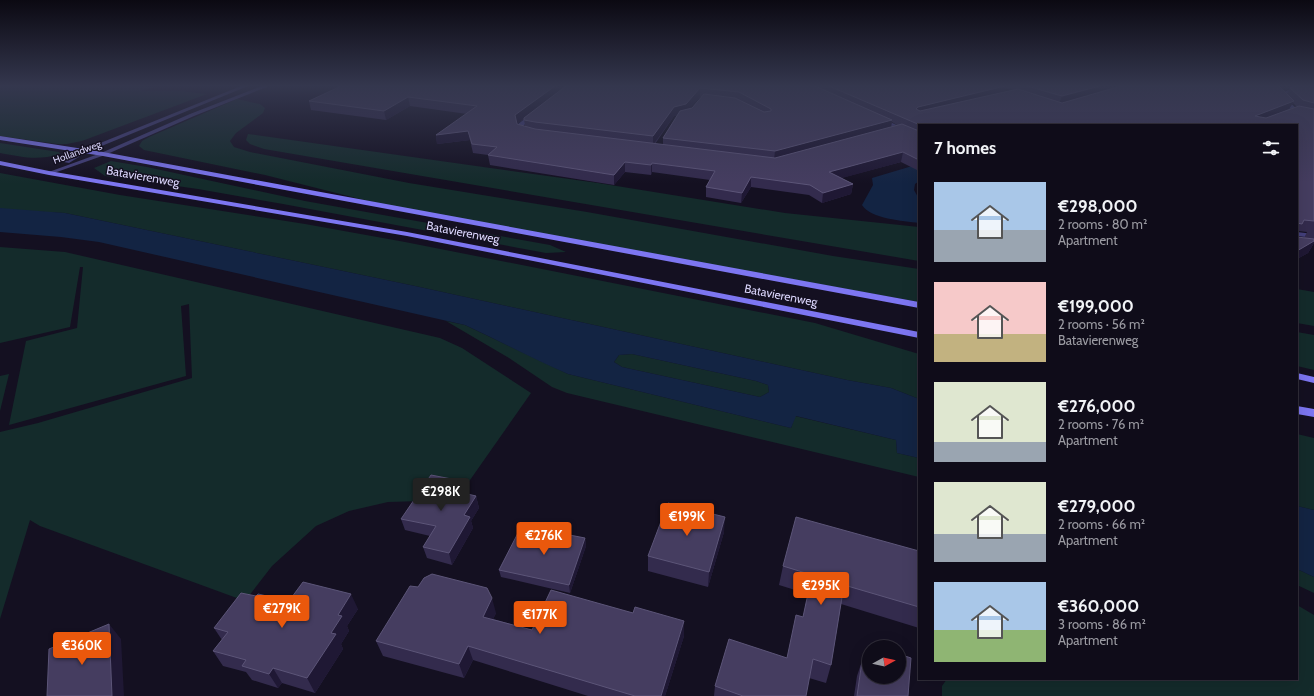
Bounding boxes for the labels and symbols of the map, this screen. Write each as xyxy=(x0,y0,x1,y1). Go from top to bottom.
street label: Hollandweg xyxy=(51,137,104,167)
street label: Batavierenweg xyxy=(105,162,182,190)
street label: Batavierenweg xyxy=(425,218,502,247)
street label: Batavierenweg xyxy=(743,281,820,310)
pin: €298K xyxy=(413,478,469,512)
pin: €199K xyxy=(659,503,715,537)
pin: €276K xyxy=(516,522,572,556)
pin: €295K xyxy=(793,572,849,606)
pin: €279K xyxy=(254,595,310,629)
pin: €177K xyxy=(512,601,568,635)
pin: €360K xyxy=(54,632,110,666)
north arrow xyxy=(862,640,906,684)

